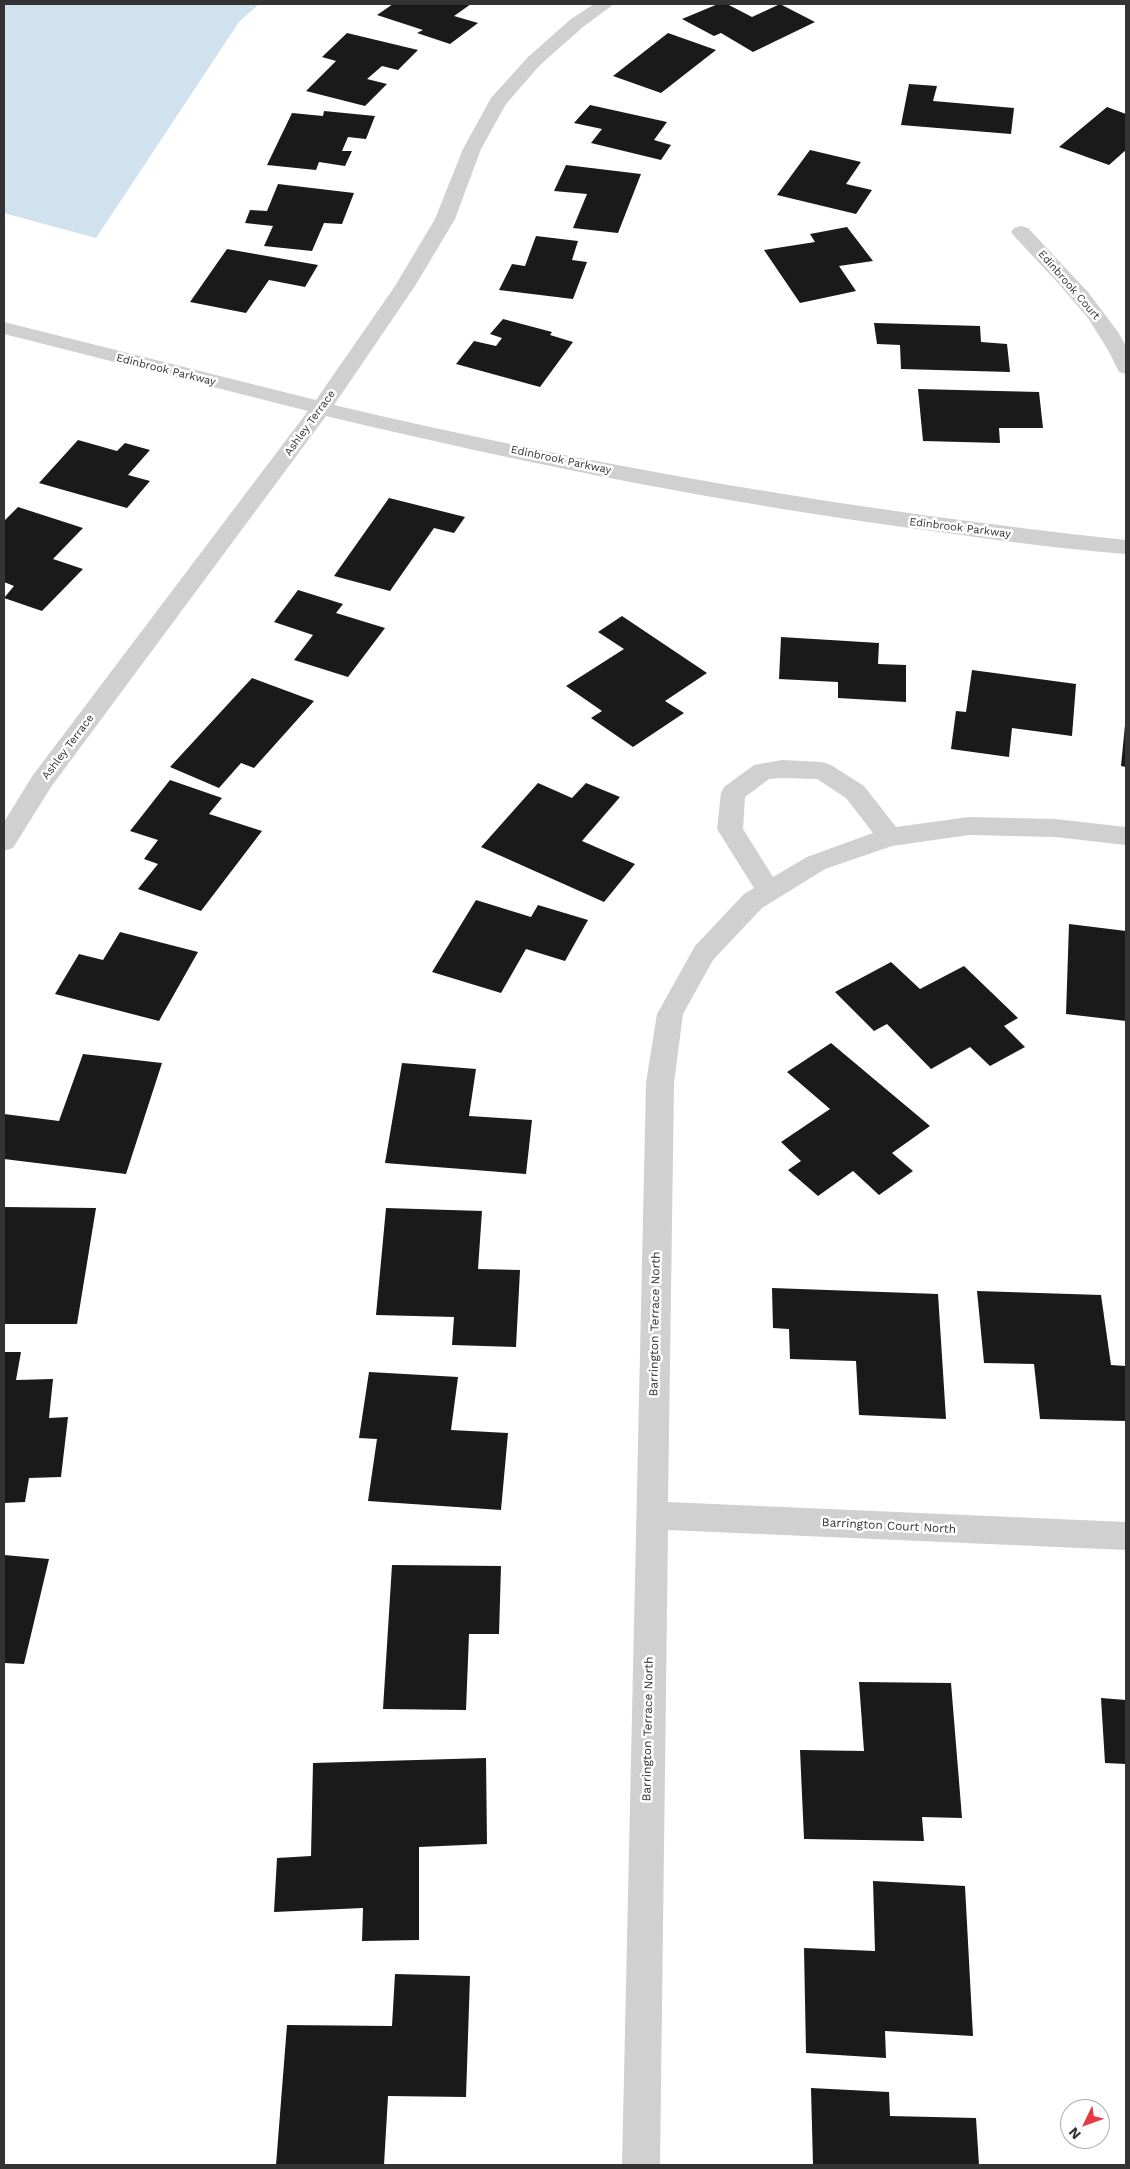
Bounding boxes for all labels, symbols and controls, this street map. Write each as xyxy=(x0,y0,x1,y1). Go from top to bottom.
street label: Edinbrook Court xyxy=(1035,248,1103,322)
street label: Edinbrook Parkway xyxy=(115,351,217,389)
street label: Ashley Terrace xyxy=(282,388,338,458)
street label: Edinbrook Parkway xyxy=(510,443,612,477)
street label: Edinbrook Parkway xyxy=(908,515,1012,541)
street label: Ashley Terrace xyxy=(39,712,97,782)
street label: Barrington Terrace North xyxy=(647,1251,663,1397)
street label: Barrington Court North xyxy=(821,1515,957,1537)
street label: Barrington Terrace North xyxy=(640,1656,656,1802)
north arrow xyxy=(1060,2099,1110,2149)
text: N xyxy=(1065,2124,1084,2143)

